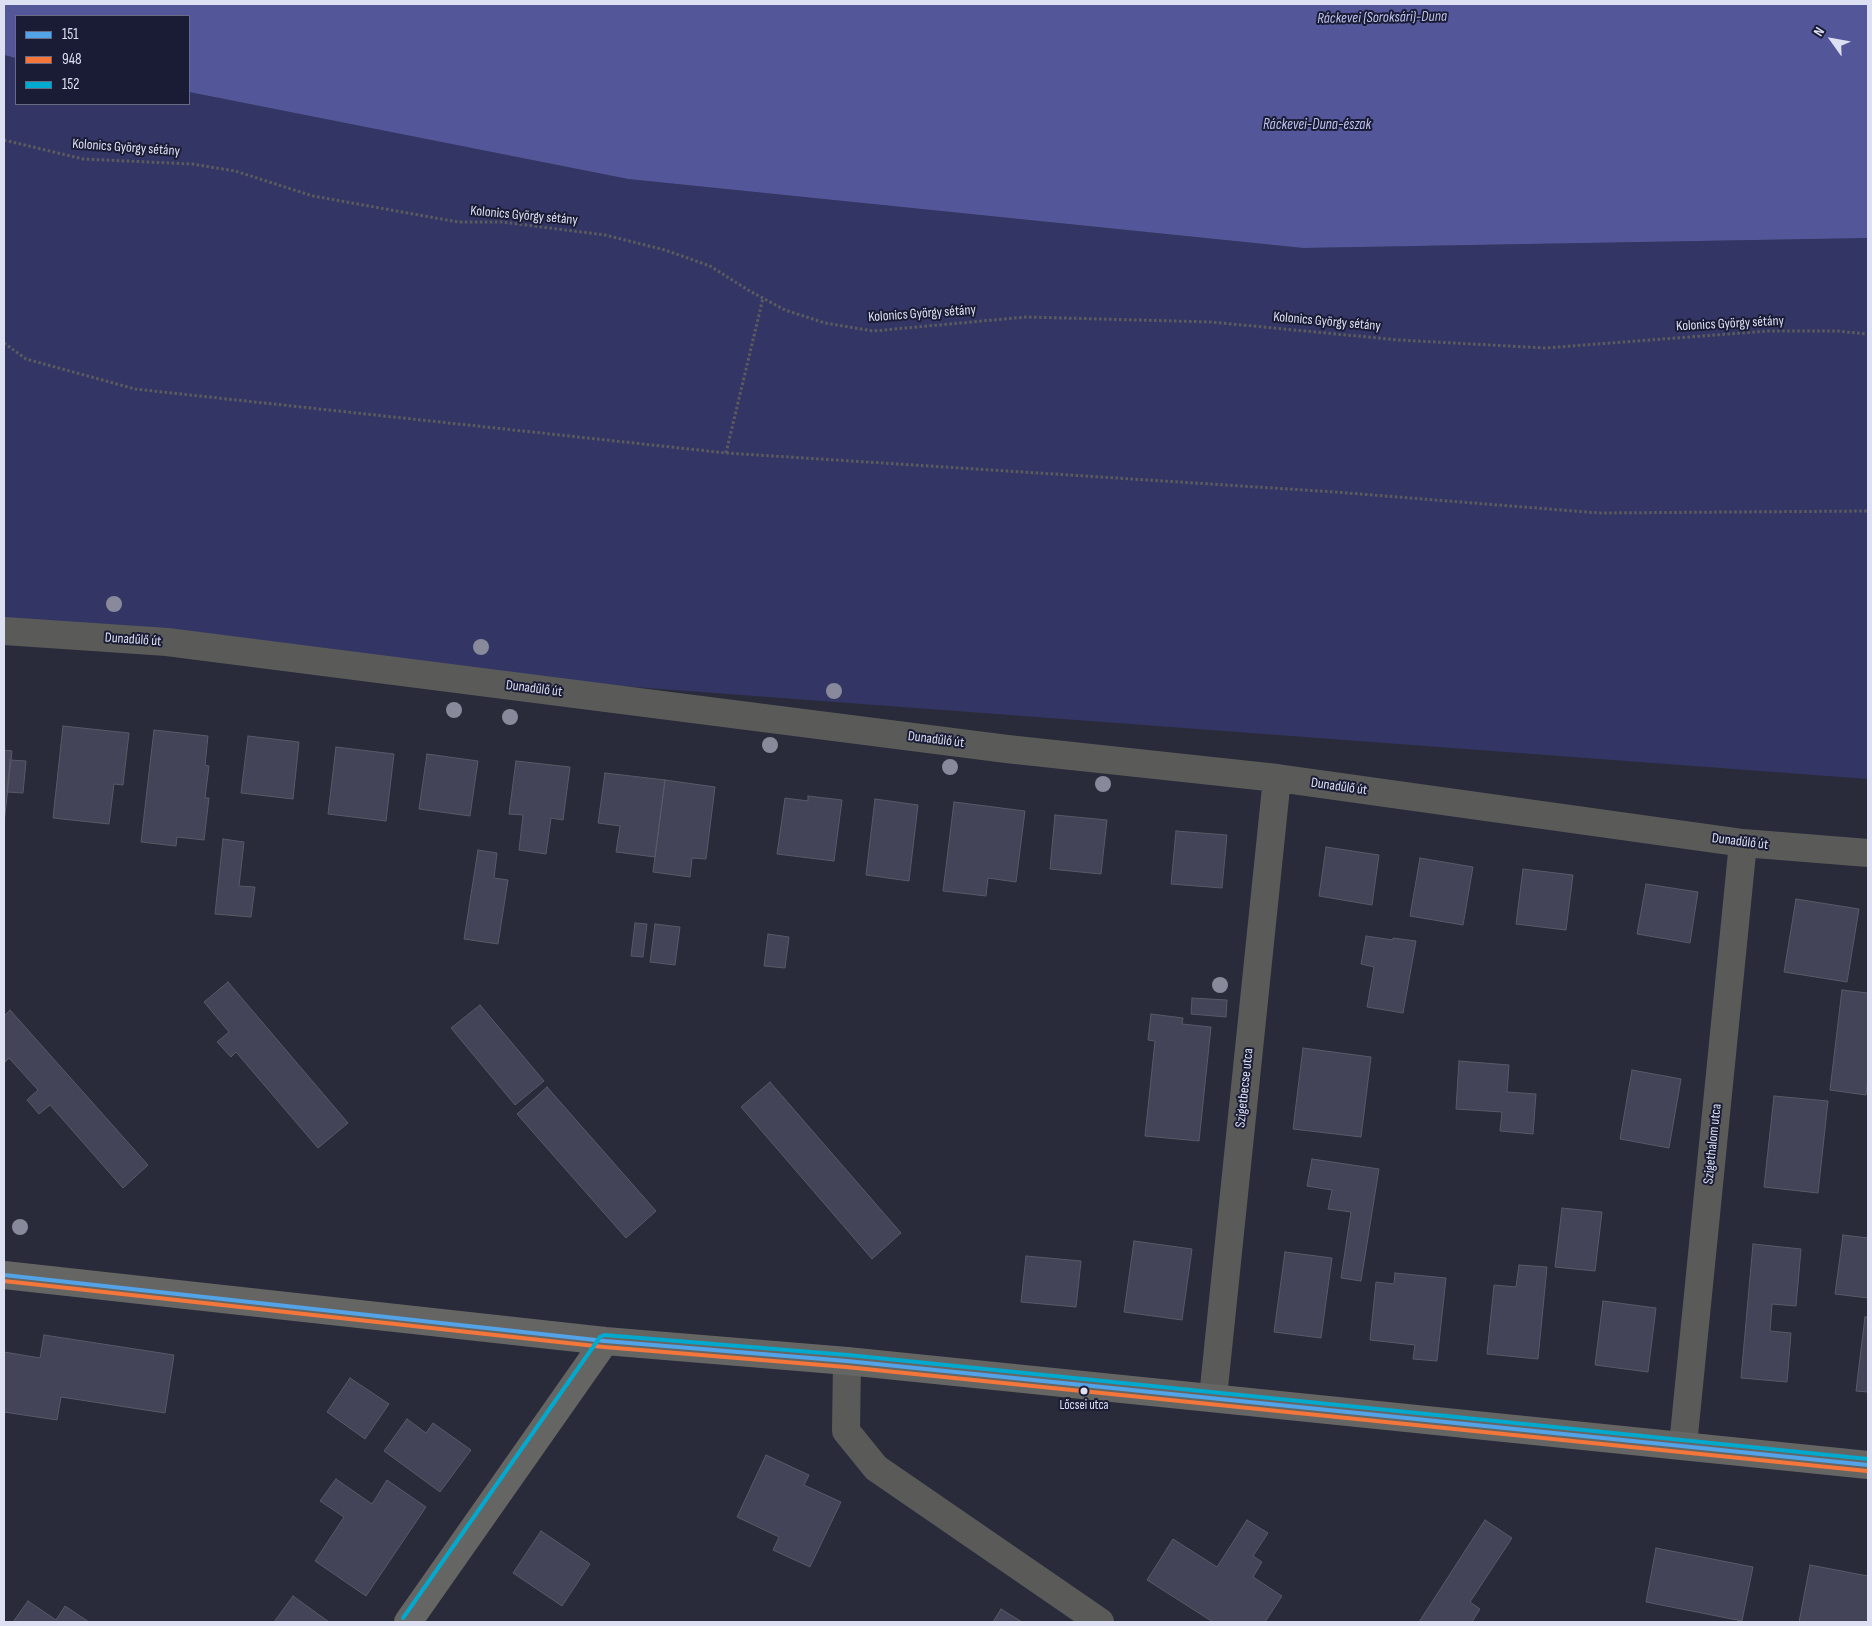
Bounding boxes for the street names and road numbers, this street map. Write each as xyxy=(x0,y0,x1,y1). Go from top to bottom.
street label: Kolonics György sétány xyxy=(72,136,180,160)
street label: Kolonics György sétány xyxy=(470,203,578,229)
street label: Kolonics György sétány xyxy=(868,302,976,326)
street label: Kolonics György sétány xyxy=(1273,309,1381,335)
street label: Kolonics György sétány xyxy=(1676,313,1784,335)
street label: Dunadűlő út xyxy=(104,630,162,650)
street label: Dunadűlő út xyxy=(505,677,563,701)
street label: Dunadűlő út xyxy=(907,728,965,752)
street label: Dunadűlő út xyxy=(1310,775,1368,799)
street label: Dunadűlő út xyxy=(1711,830,1769,854)
street label: Szigetbecse utca xyxy=(1232,1047,1258,1129)
street label: Szigethalom utca xyxy=(1700,1103,1726,1185)

